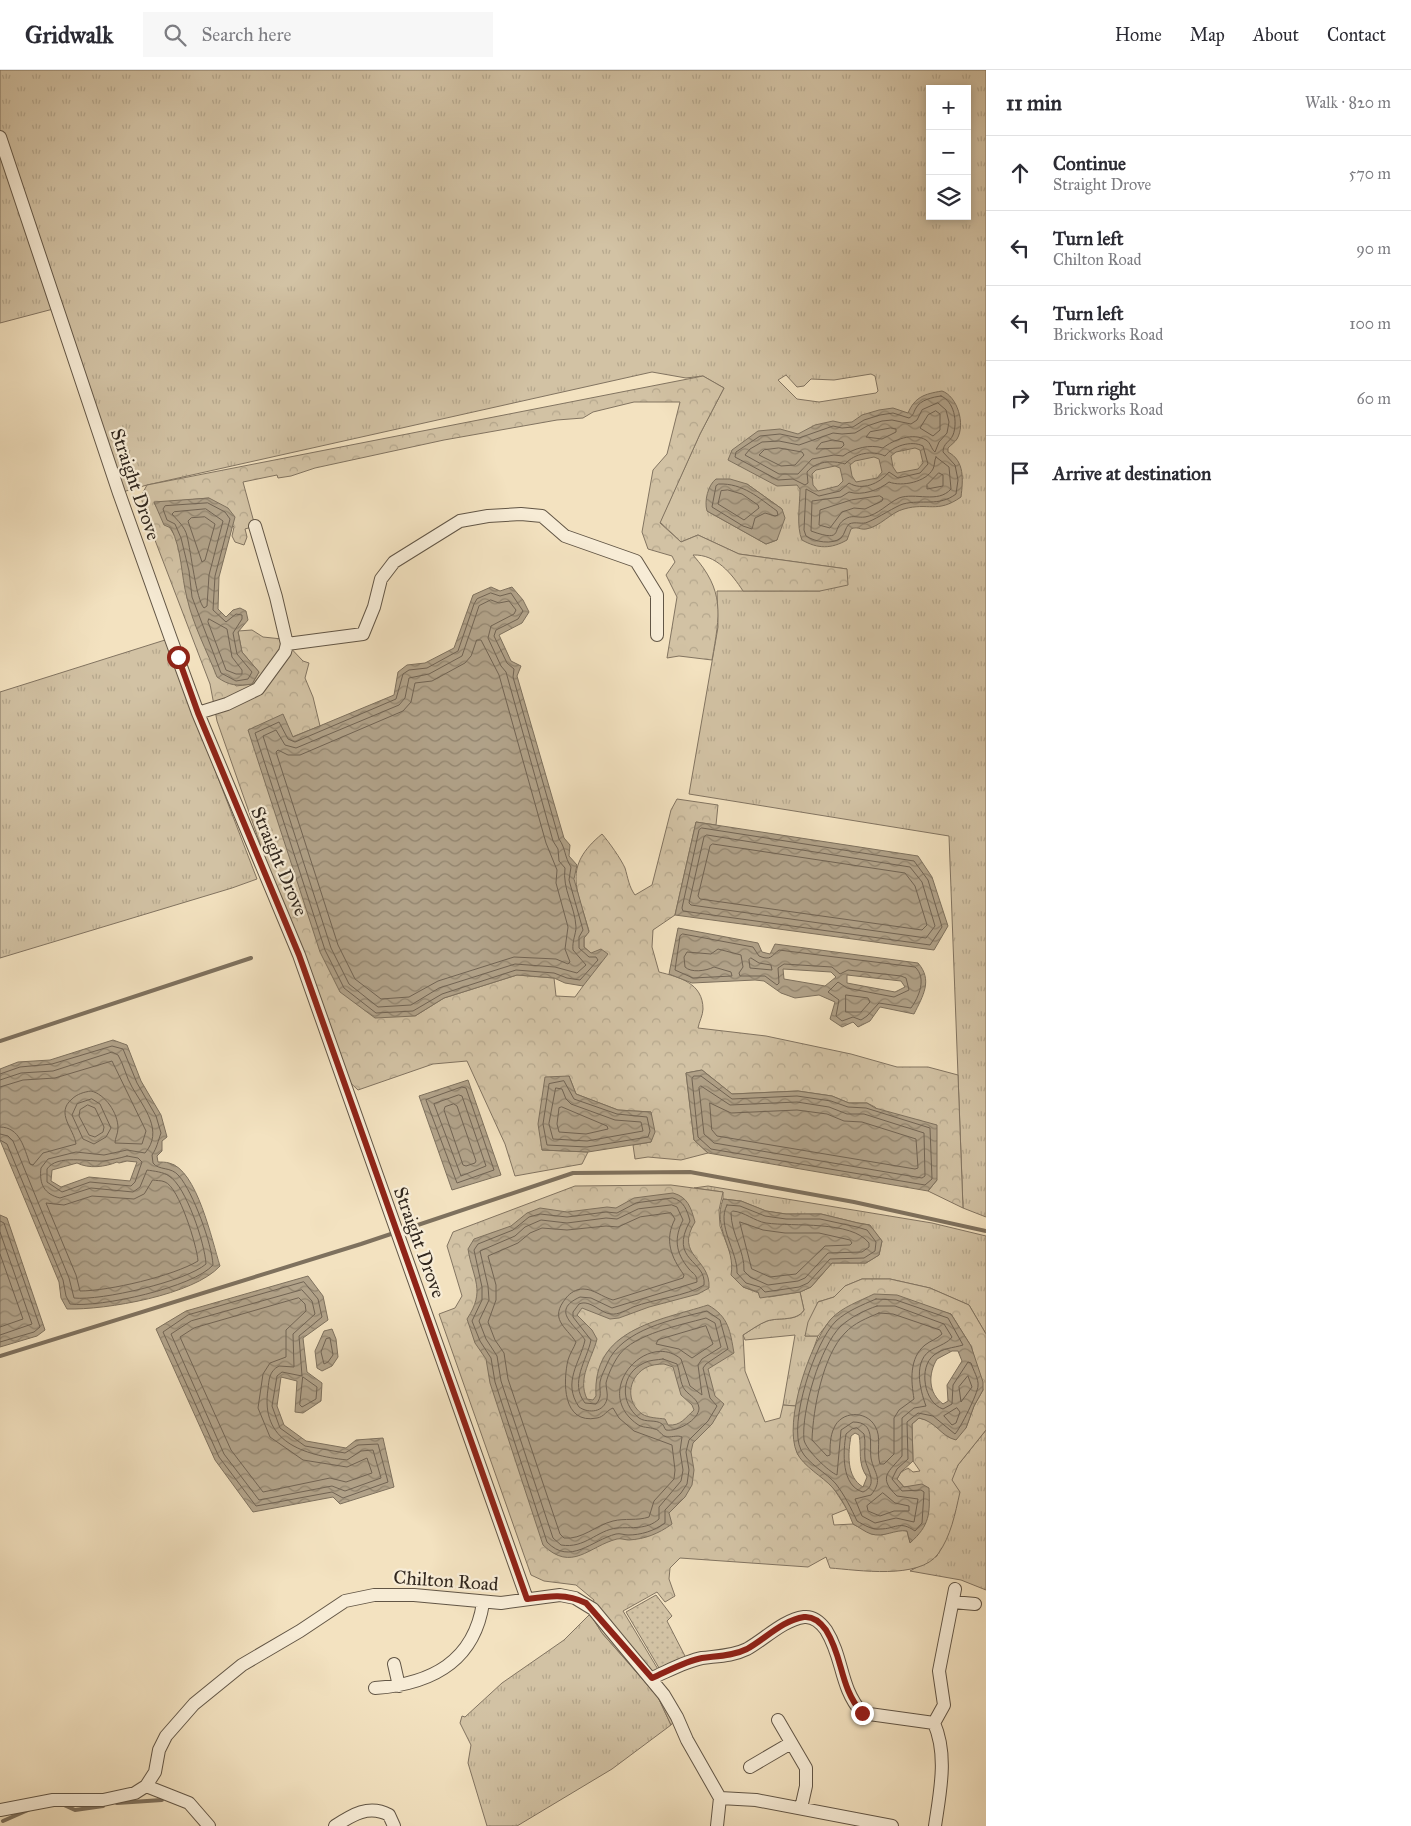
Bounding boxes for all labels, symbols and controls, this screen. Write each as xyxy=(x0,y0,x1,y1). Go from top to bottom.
search box xyxy=(143,12,493,57)
text: Gridwalk xyxy=(25,20,113,50)
icon: search xyxy=(161,21,189,49)
text: Search here xyxy=(201,23,291,46)
text: Home xyxy=(1115,24,1162,46)
text: Map xyxy=(1190,24,1225,46)
text: About xyxy=(1253,24,1299,46)
text: Contact xyxy=(1327,24,1386,46)
map controls xyxy=(926,85,971,220)
button: + xyxy=(926,85,971,130)
text: 11 min xyxy=(1006,90,1062,116)
text: Walk · 820 m xyxy=(1305,93,1391,112)
button: − xyxy=(926,130,971,175)
text: Continue xyxy=(1053,152,1126,175)
icon: ahead xyxy=(1006,159,1034,187)
text: 570 m xyxy=(1349,164,1391,183)
button: layers xyxy=(926,175,971,220)
text: Straight Drove xyxy=(1053,175,1151,194)
text: Turn left xyxy=(1053,227,1123,250)
icon: left xyxy=(1006,234,1034,262)
text: 90 m xyxy=(1356,239,1391,258)
text: Chilton Road xyxy=(1053,250,1142,269)
text: Turn left xyxy=(1053,302,1123,325)
icon: left xyxy=(1006,309,1034,337)
text: 100 m xyxy=(1349,314,1391,333)
text: Brickworks Road xyxy=(1053,325,1163,344)
text: Turn right xyxy=(1053,377,1136,400)
icon: right xyxy=(1006,384,1034,412)
text: 60 m xyxy=(1357,389,1391,408)
text: Brickworks Road xyxy=(1053,400,1163,419)
street label: Straight Drove xyxy=(105,425,165,543)
icon: arrive xyxy=(1006,459,1034,487)
text: Arrive at destination xyxy=(1053,462,1211,485)
route start xyxy=(167,646,190,669)
street label: Straight Drove xyxy=(245,803,313,920)
street label: Straight Drove xyxy=(388,1183,450,1301)
street label: Chilton Road xyxy=(393,1565,500,1596)
route end xyxy=(851,1702,874,1725)

